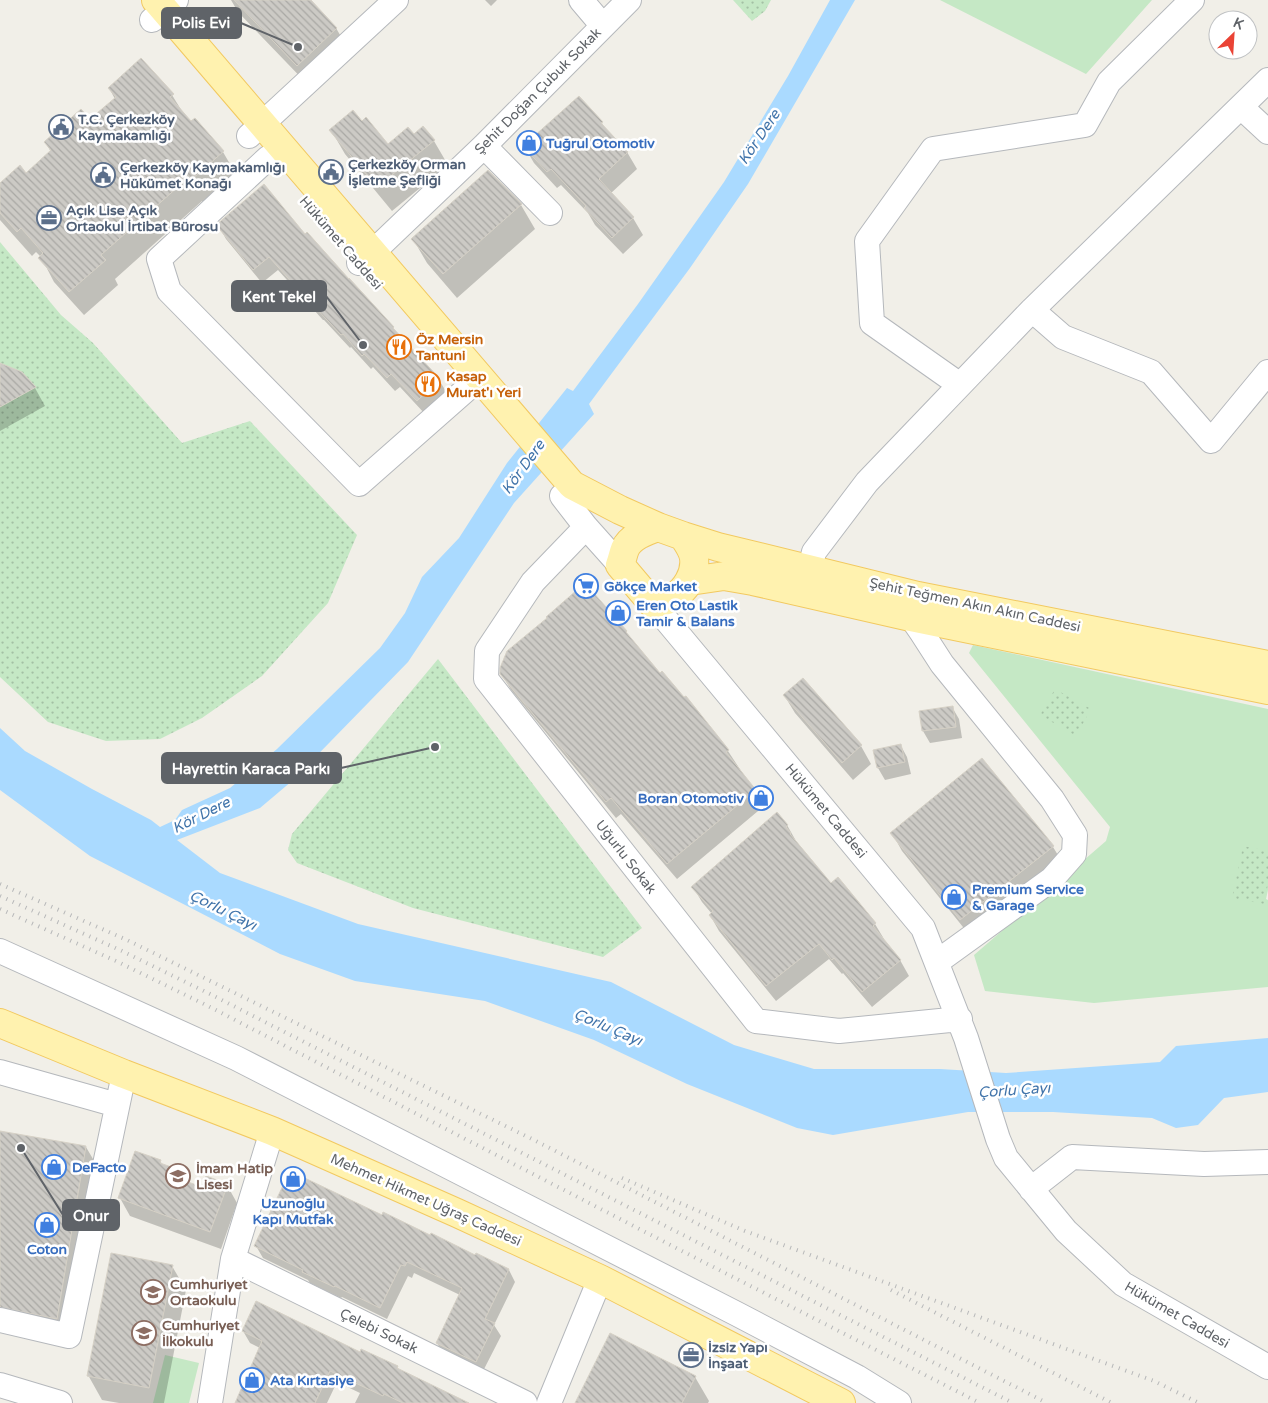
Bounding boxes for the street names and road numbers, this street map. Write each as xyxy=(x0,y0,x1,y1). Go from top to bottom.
street label: Şehit Doğan Çubuk Sokak xyxy=(471,24,605,158)
street label: Hükümet Caddesi xyxy=(296,193,386,293)
street label: Şehit Teğmen Akın Akın Caddesi xyxy=(868,574,1082,636)
street label: Hükümet Caddesi xyxy=(781,760,871,862)
street label: Uğurlu Sokak xyxy=(592,817,660,898)
street label: Mehmet Hikmet Uğraş Caddesi xyxy=(328,1150,524,1250)
street label: Hükümet Caddesi xyxy=(1122,1278,1232,1352)
street label: Çelebi Sokak xyxy=(337,1305,421,1357)

